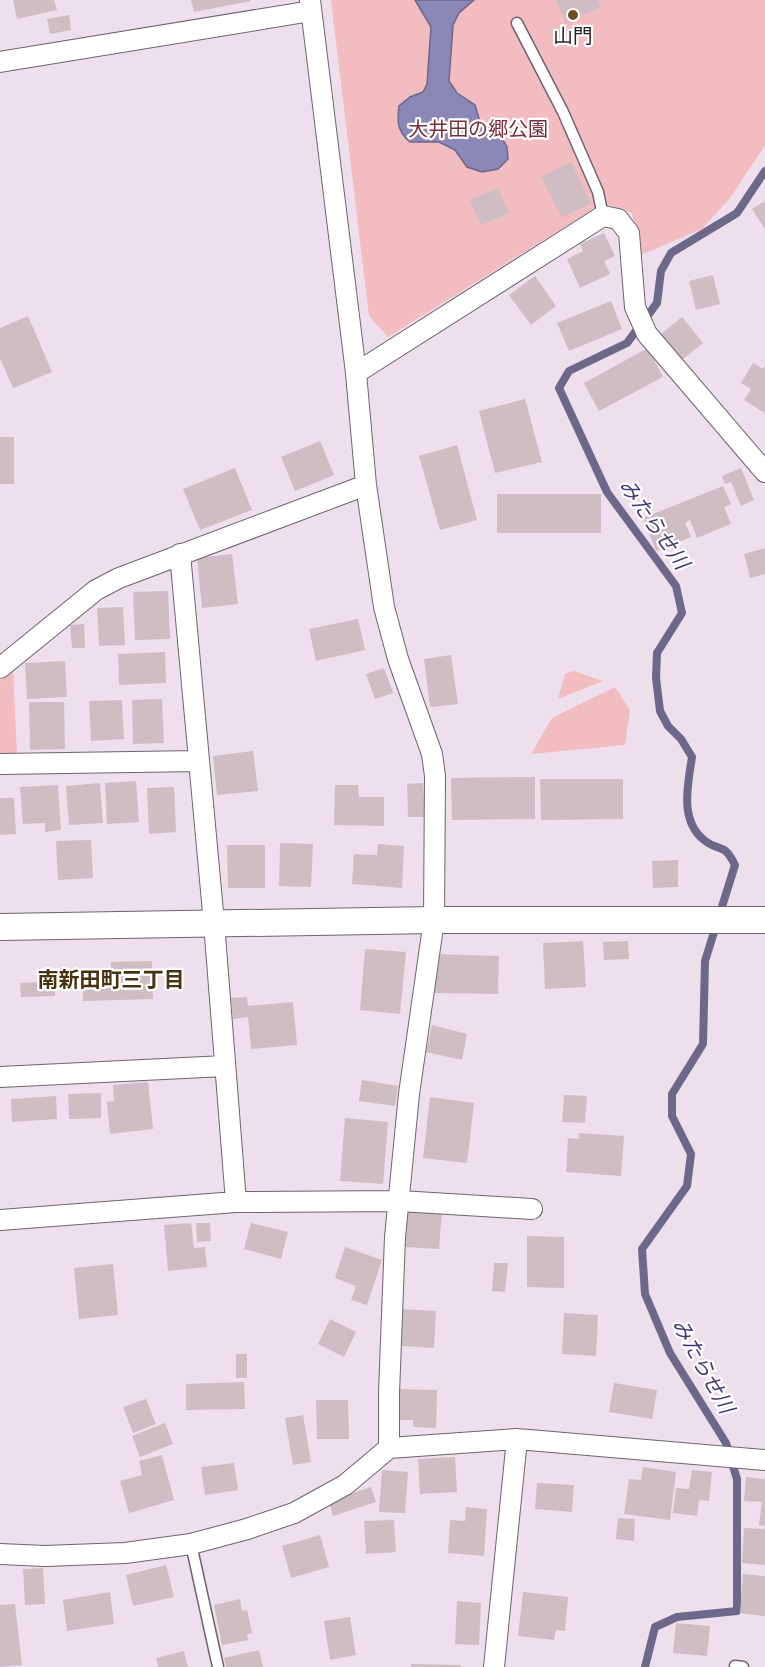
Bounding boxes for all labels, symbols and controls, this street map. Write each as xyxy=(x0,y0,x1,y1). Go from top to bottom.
marker: 山門 xyxy=(566,8,580,22)
place label: 山門 xyxy=(553,24,593,48)
park label: 大井田の郷公園 xyxy=(408,117,548,141)
water label: みたらせ川 xyxy=(614,474,696,575)
district label: 南新田町三丁目 xyxy=(38,967,185,992)
water label: みたらせ川 xyxy=(667,1314,741,1419)

